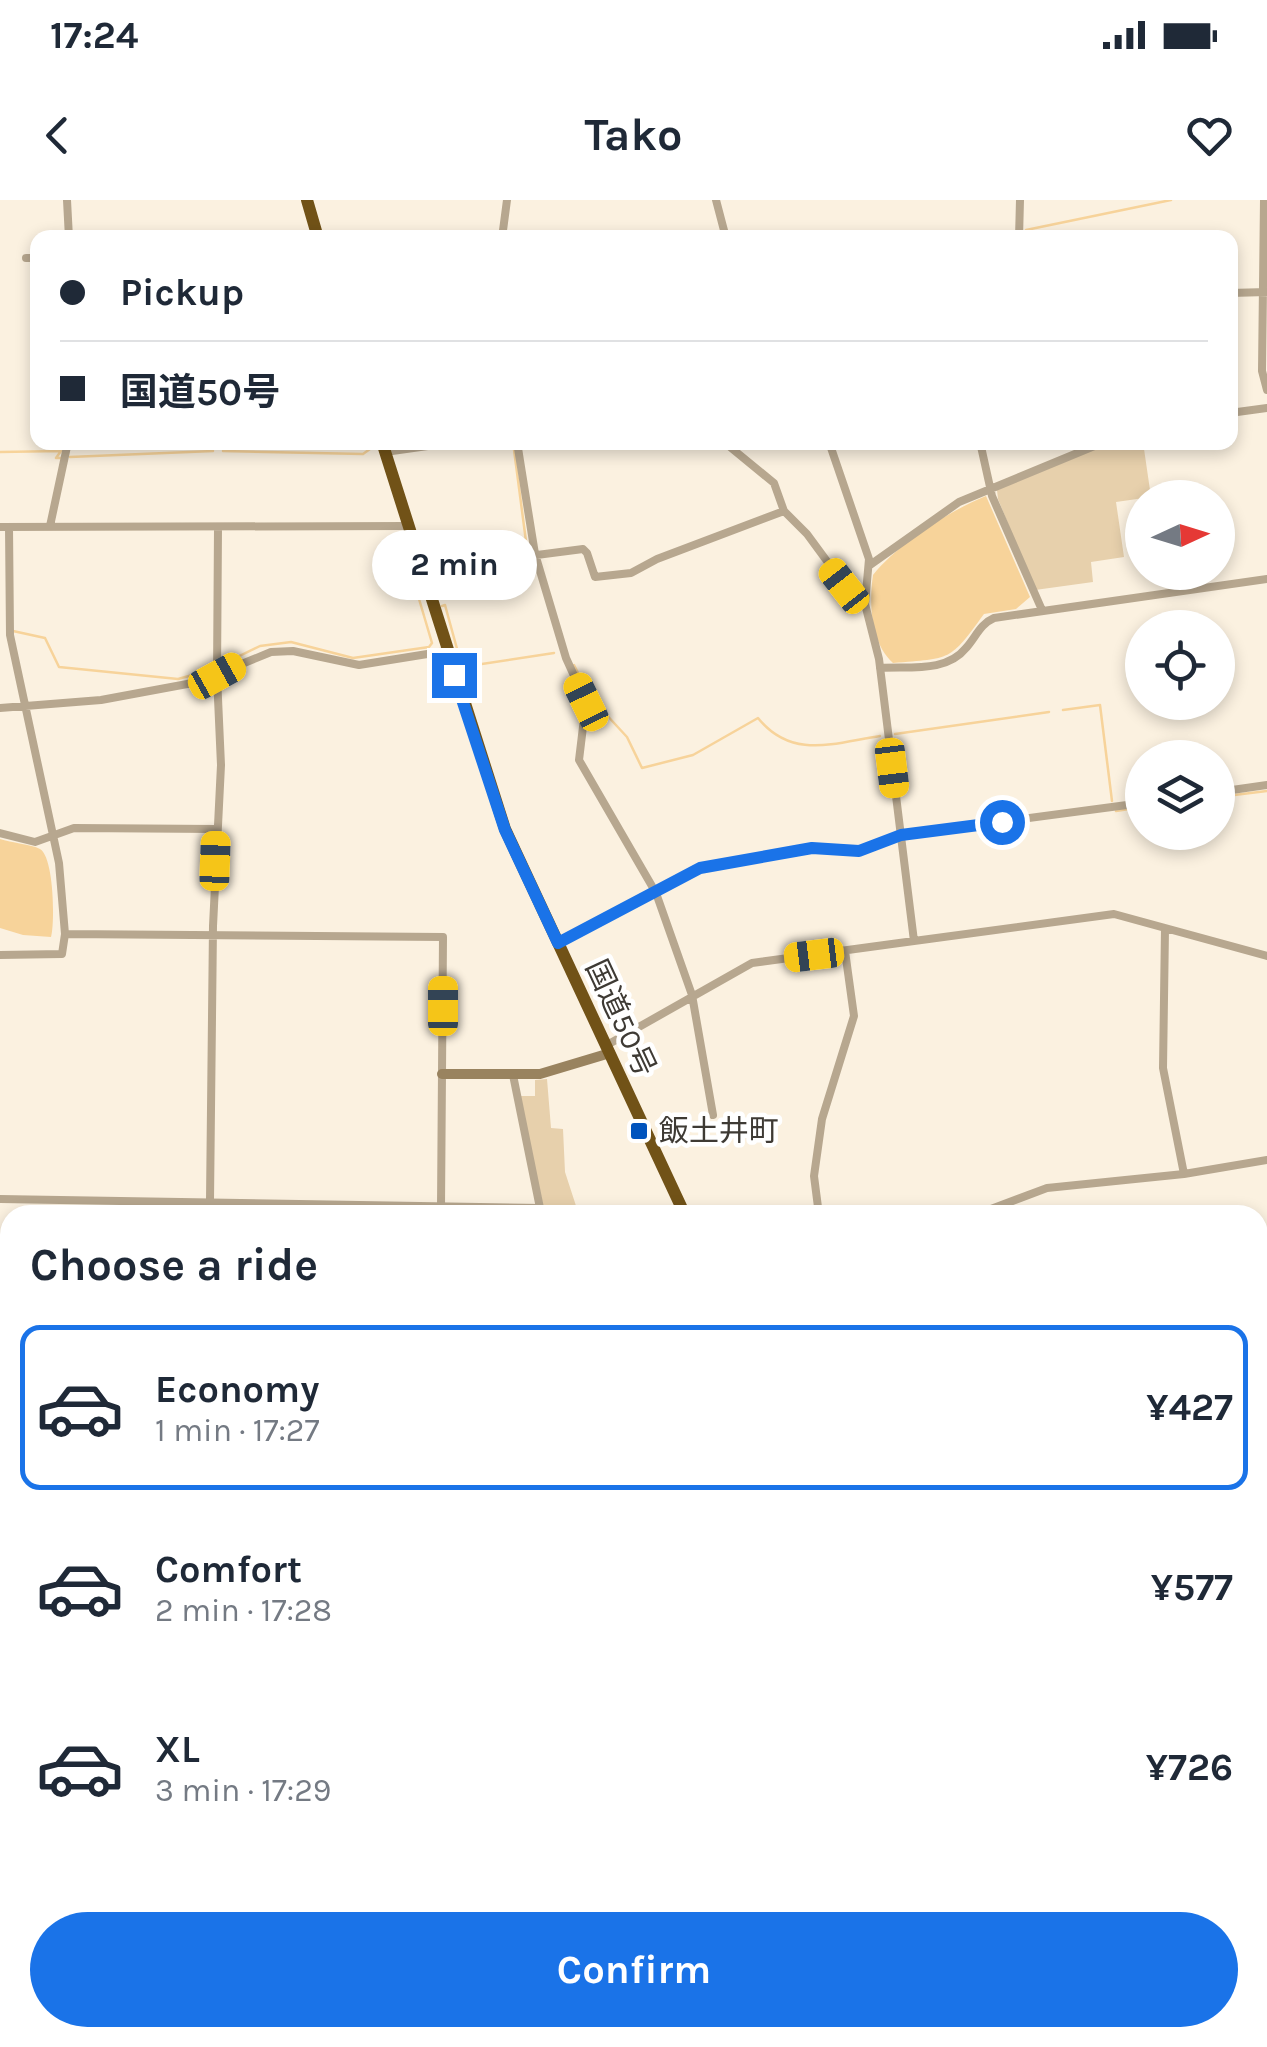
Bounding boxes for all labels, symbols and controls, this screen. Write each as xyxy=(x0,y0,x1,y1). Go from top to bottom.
text: 17:24 xyxy=(50,13,138,58)
icon: back xyxy=(30,108,85,163)
icon: heart xyxy=(1182,108,1237,163)
text: Tako xyxy=(584,109,683,161)
text: Pickup xyxy=(120,270,244,315)
text: 国道50号 xyxy=(120,370,280,415)
north arrow xyxy=(1125,480,1235,590)
map controls xyxy=(1125,480,1235,850)
callout: 2 min xyxy=(372,530,536,600)
text: 2 min xyxy=(410,546,499,583)
car xyxy=(814,553,874,619)
button: locate xyxy=(1125,610,1235,720)
car xyxy=(183,648,251,704)
route end xyxy=(432,653,477,698)
car xyxy=(559,668,613,736)
car xyxy=(873,736,911,800)
button: layers xyxy=(1125,740,1235,850)
route start xyxy=(980,800,1025,845)
car xyxy=(199,830,231,892)
car xyxy=(782,936,846,974)
street label: 国道50号 xyxy=(578,954,664,1082)
car xyxy=(428,976,458,1036)
place label: 飯土井町 xyxy=(659,1113,779,1149)
marker: 飯土井町 xyxy=(628,1120,650,1142)
text: Choose a ride xyxy=(30,1239,318,1291)
icon: car xyxy=(35,1363,125,1453)
text: Economy xyxy=(155,1367,319,1412)
text: ¥427 xyxy=(1146,1385,1233,1430)
text: 1 min · 17:27 xyxy=(155,1412,319,1449)
icon: car xyxy=(35,1543,125,1633)
text: Comfort xyxy=(155,1547,302,1592)
text: ¥577 xyxy=(1151,1565,1233,1610)
text: 2 min · 17:28 xyxy=(155,1592,332,1629)
icon: car xyxy=(35,1723,125,1813)
text: XL xyxy=(155,1727,200,1772)
text: ¥726 xyxy=(1146,1745,1233,1790)
text: 3 min · 17:29 xyxy=(155,1772,331,1809)
button: Confirm xyxy=(30,1912,1238,2027)

